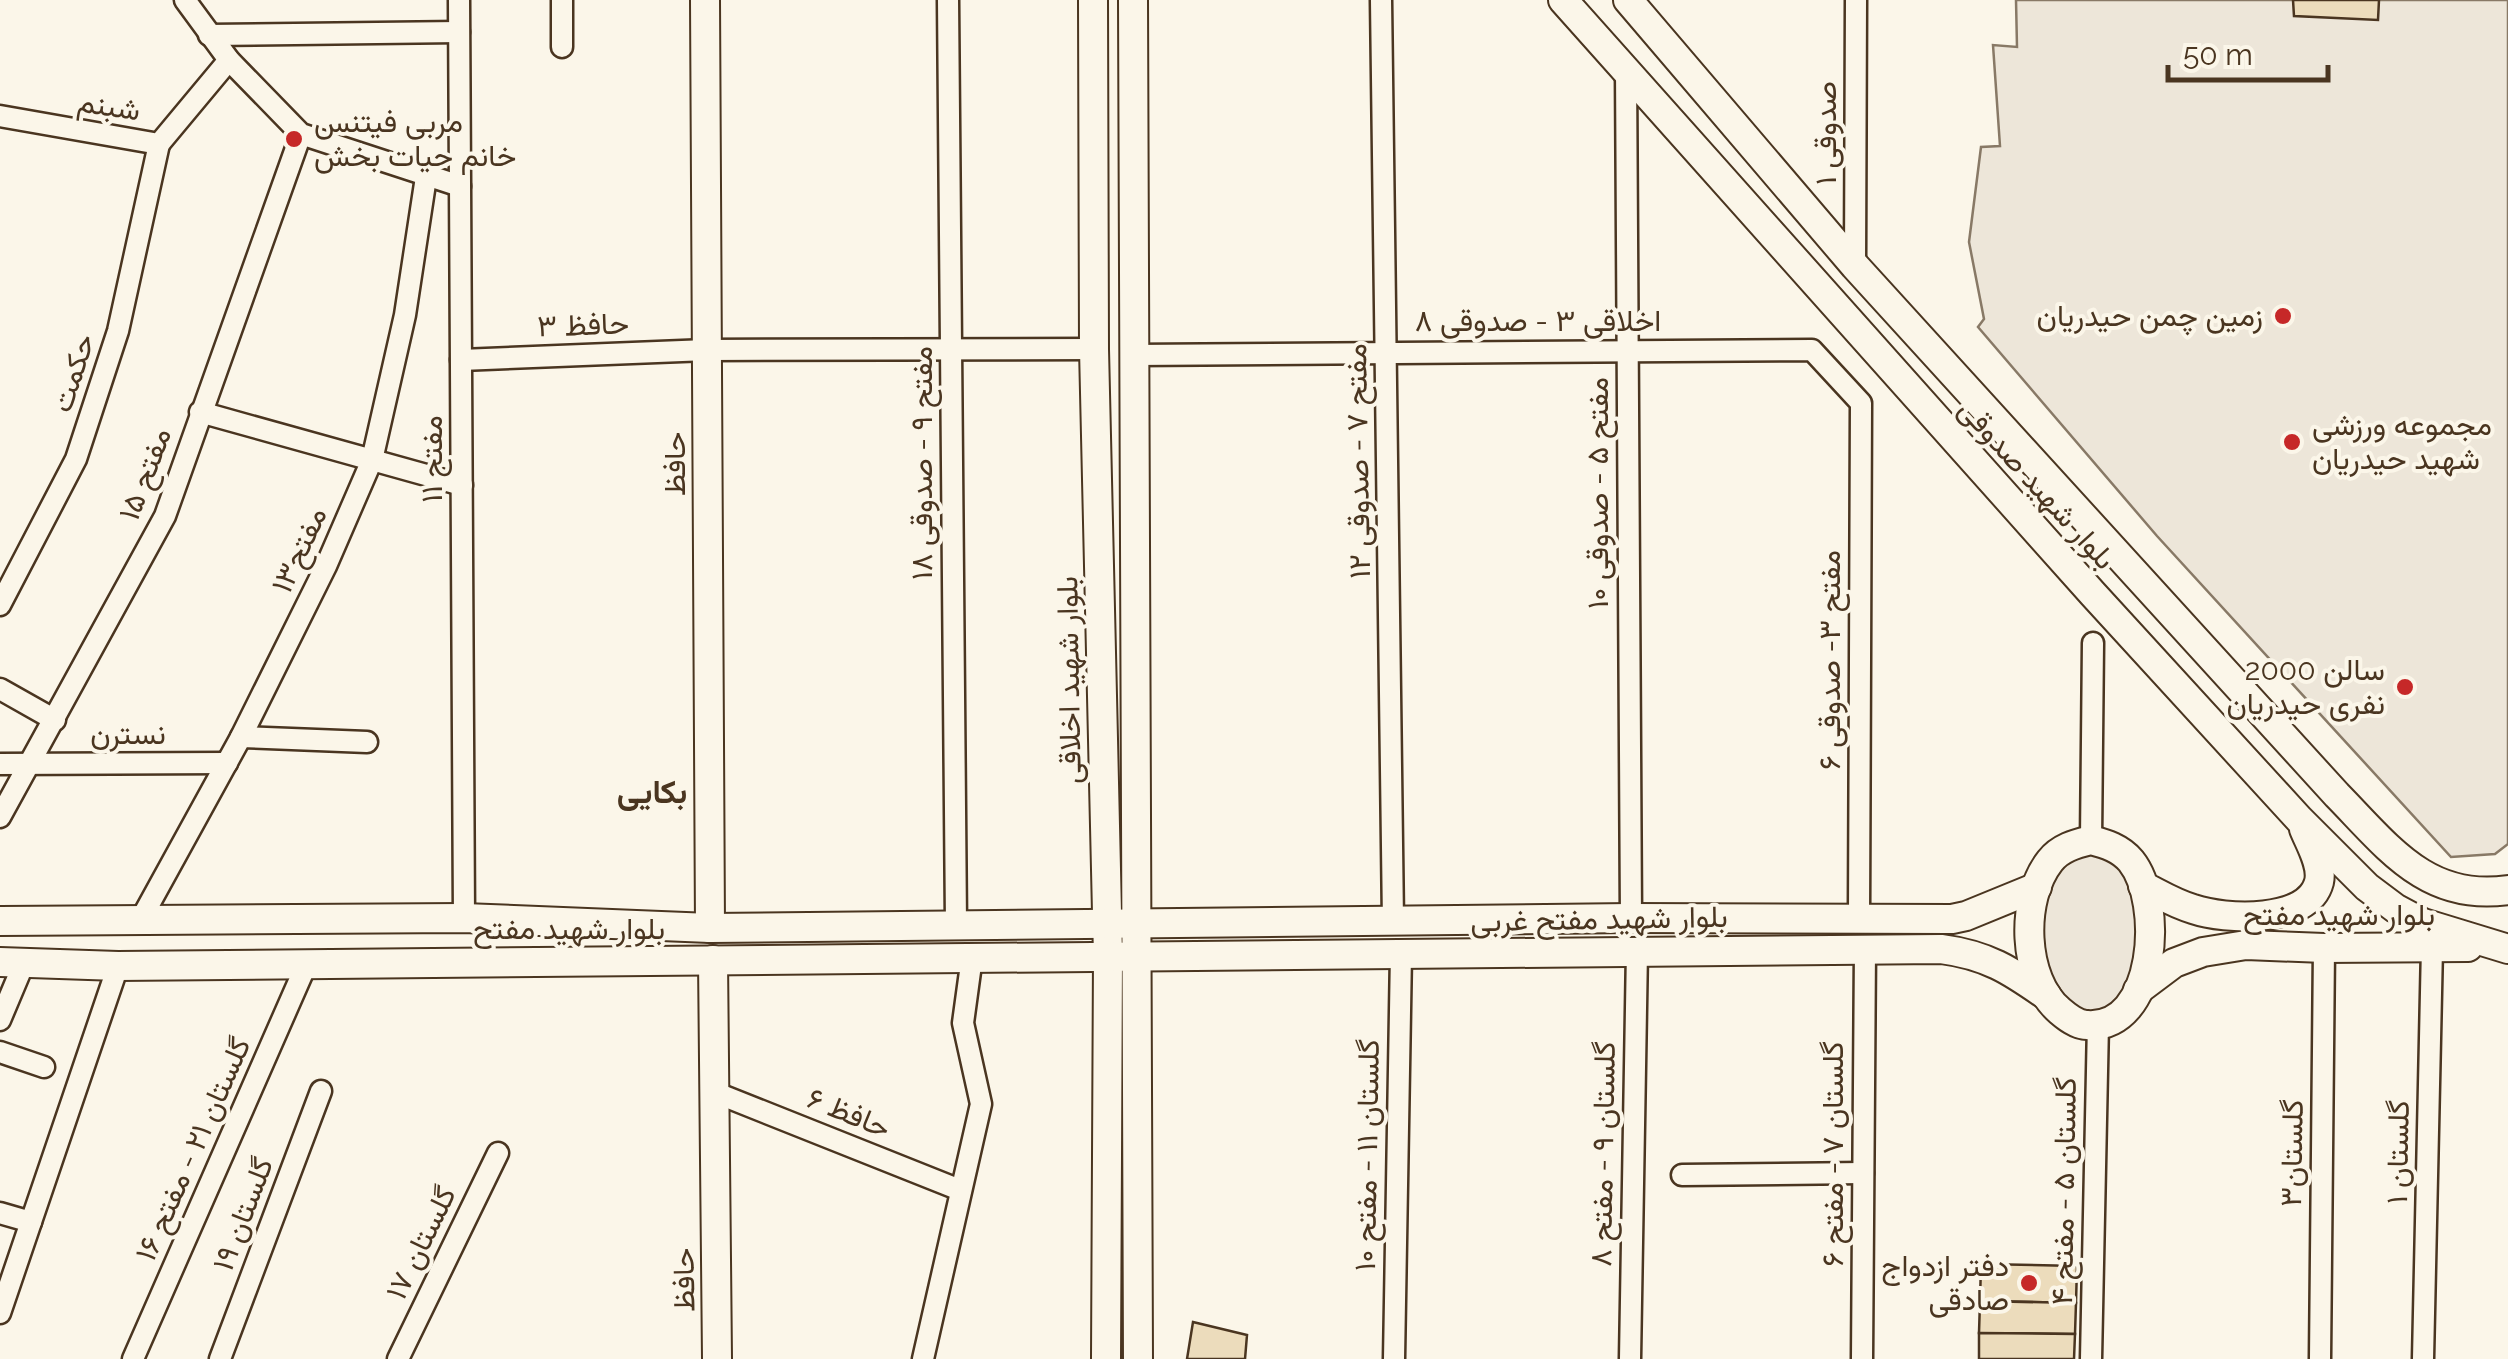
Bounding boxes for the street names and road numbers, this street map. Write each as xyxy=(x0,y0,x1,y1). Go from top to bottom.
street label: صدوقی ۱ xyxy=(1808,81,1844,185)
street label: شبنم xyxy=(75,83,143,130)
street label: اخلاقی ۳ - صدوقی ۸ xyxy=(1415,303,1661,339)
street label: حافظ ۳ xyxy=(536,305,630,344)
street label: حکمت xyxy=(43,329,102,417)
street label: مفتح ۷ - صدوقی ۱۲ xyxy=(1338,343,1380,579)
street label: مفتح ۹ - صدوقی ۱۸ xyxy=(904,346,942,580)
street label: مفتح ۵ - صدوقی ۱۰ xyxy=(1580,377,1618,609)
street label: بلوار شهید صدوقی xyxy=(1951,391,2123,577)
street label: مفتح ۱۱ xyxy=(414,415,452,503)
street label: مفتح ۱۵ xyxy=(111,423,181,526)
street label: حافظ xyxy=(657,432,692,496)
street label: مفتح۱۳ xyxy=(264,501,336,600)
street label: مفتح ۳- صدوقی ۶ xyxy=(1812,550,1850,770)
street label: بلوار شهید اخلاقی xyxy=(1049,576,1089,784)
street label: نسترن xyxy=(90,716,166,752)
street label: بلوار شهید مفتح xyxy=(2243,897,2435,935)
street label: بلوار شهید مفتح غربی xyxy=(1470,899,1728,941)
street label: بلوار شهید مفتح xyxy=(473,911,665,949)
street label: گلستان ۲۱ - مفتح ۱۶ xyxy=(128,1032,260,1267)
street label: گلستان ۱۱ - مفتح ۱۰ xyxy=(1347,1039,1389,1271)
street label: گلستان ۹ - مفتح ۸ xyxy=(1583,1041,1625,1267)
street label: گلستان ۷ - مفتح ۶ xyxy=(1815,1041,1853,1267)
street label: گلستان ۵ - مفتح ۴ xyxy=(2044,1077,2086,1305)
street label: حافظ ۶ xyxy=(802,1080,896,1145)
street label: گلستان۳ xyxy=(2273,1099,2310,1207)
street label: گلستان ۱ xyxy=(2379,1100,2416,1204)
street label: گلستان ۱۹ xyxy=(205,1152,280,1275)
street label: گلستان ۱۷ xyxy=(378,1180,463,1305)
street label: حافظ xyxy=(665,1247,702,1313)

